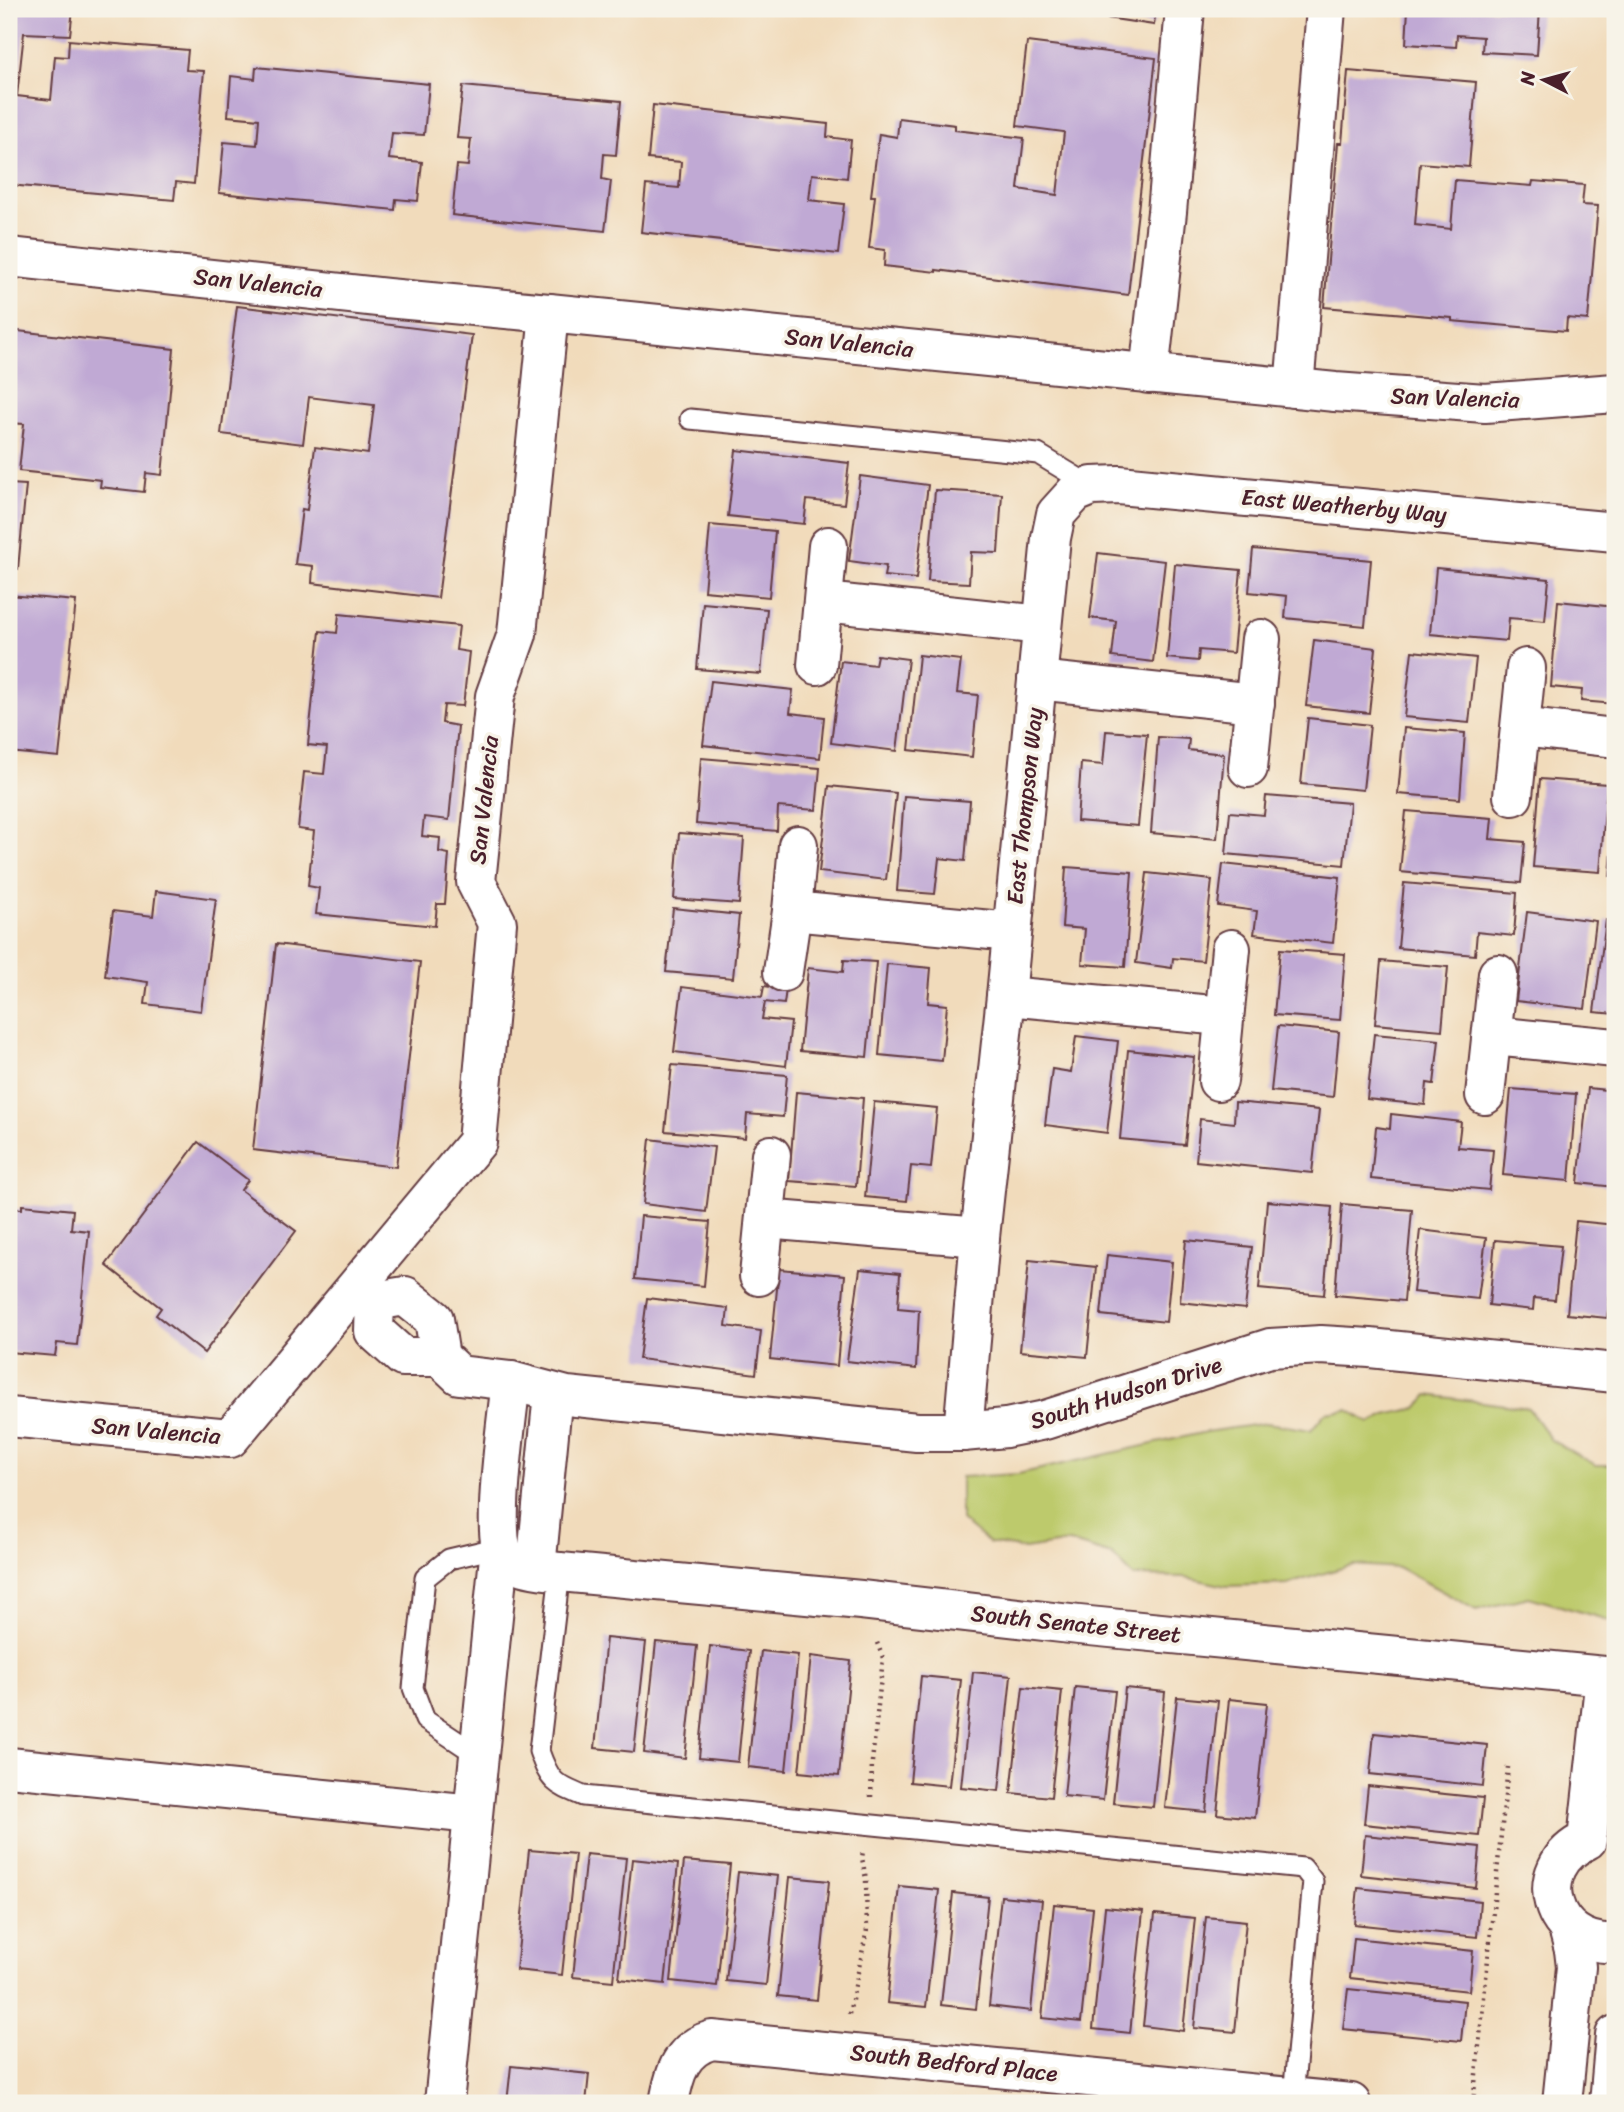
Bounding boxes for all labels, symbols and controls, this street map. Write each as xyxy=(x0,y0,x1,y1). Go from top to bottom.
north arrow xyxy=(1508,46,1578,116)
text: N xyxy=(1510,69,1545,88)
street label: San Valencia xyxy=(192,256,325,310)
street label: San Valencia xyxy=(783,316,916,370)
street label: San Valencia xyxy=(1390,375,1521,421)
street label: East Weatherby Way xyxy=(1240,477,1448,535)
street label: East Thompson Way xyxy=(994,706,1056,906)
street label: San Valencia xyxy=(457,733,511,866)
street label: South Hudson Drive xyxy=(1025,1344,1227,1442)
street label: San Valencia xyxy=(90,1405,223,1457)
street label: South Senate Street xyxy=(969,1593,1183,1655)
street label: South Bedford Place xyxy=(848,2032,1060,2094)

